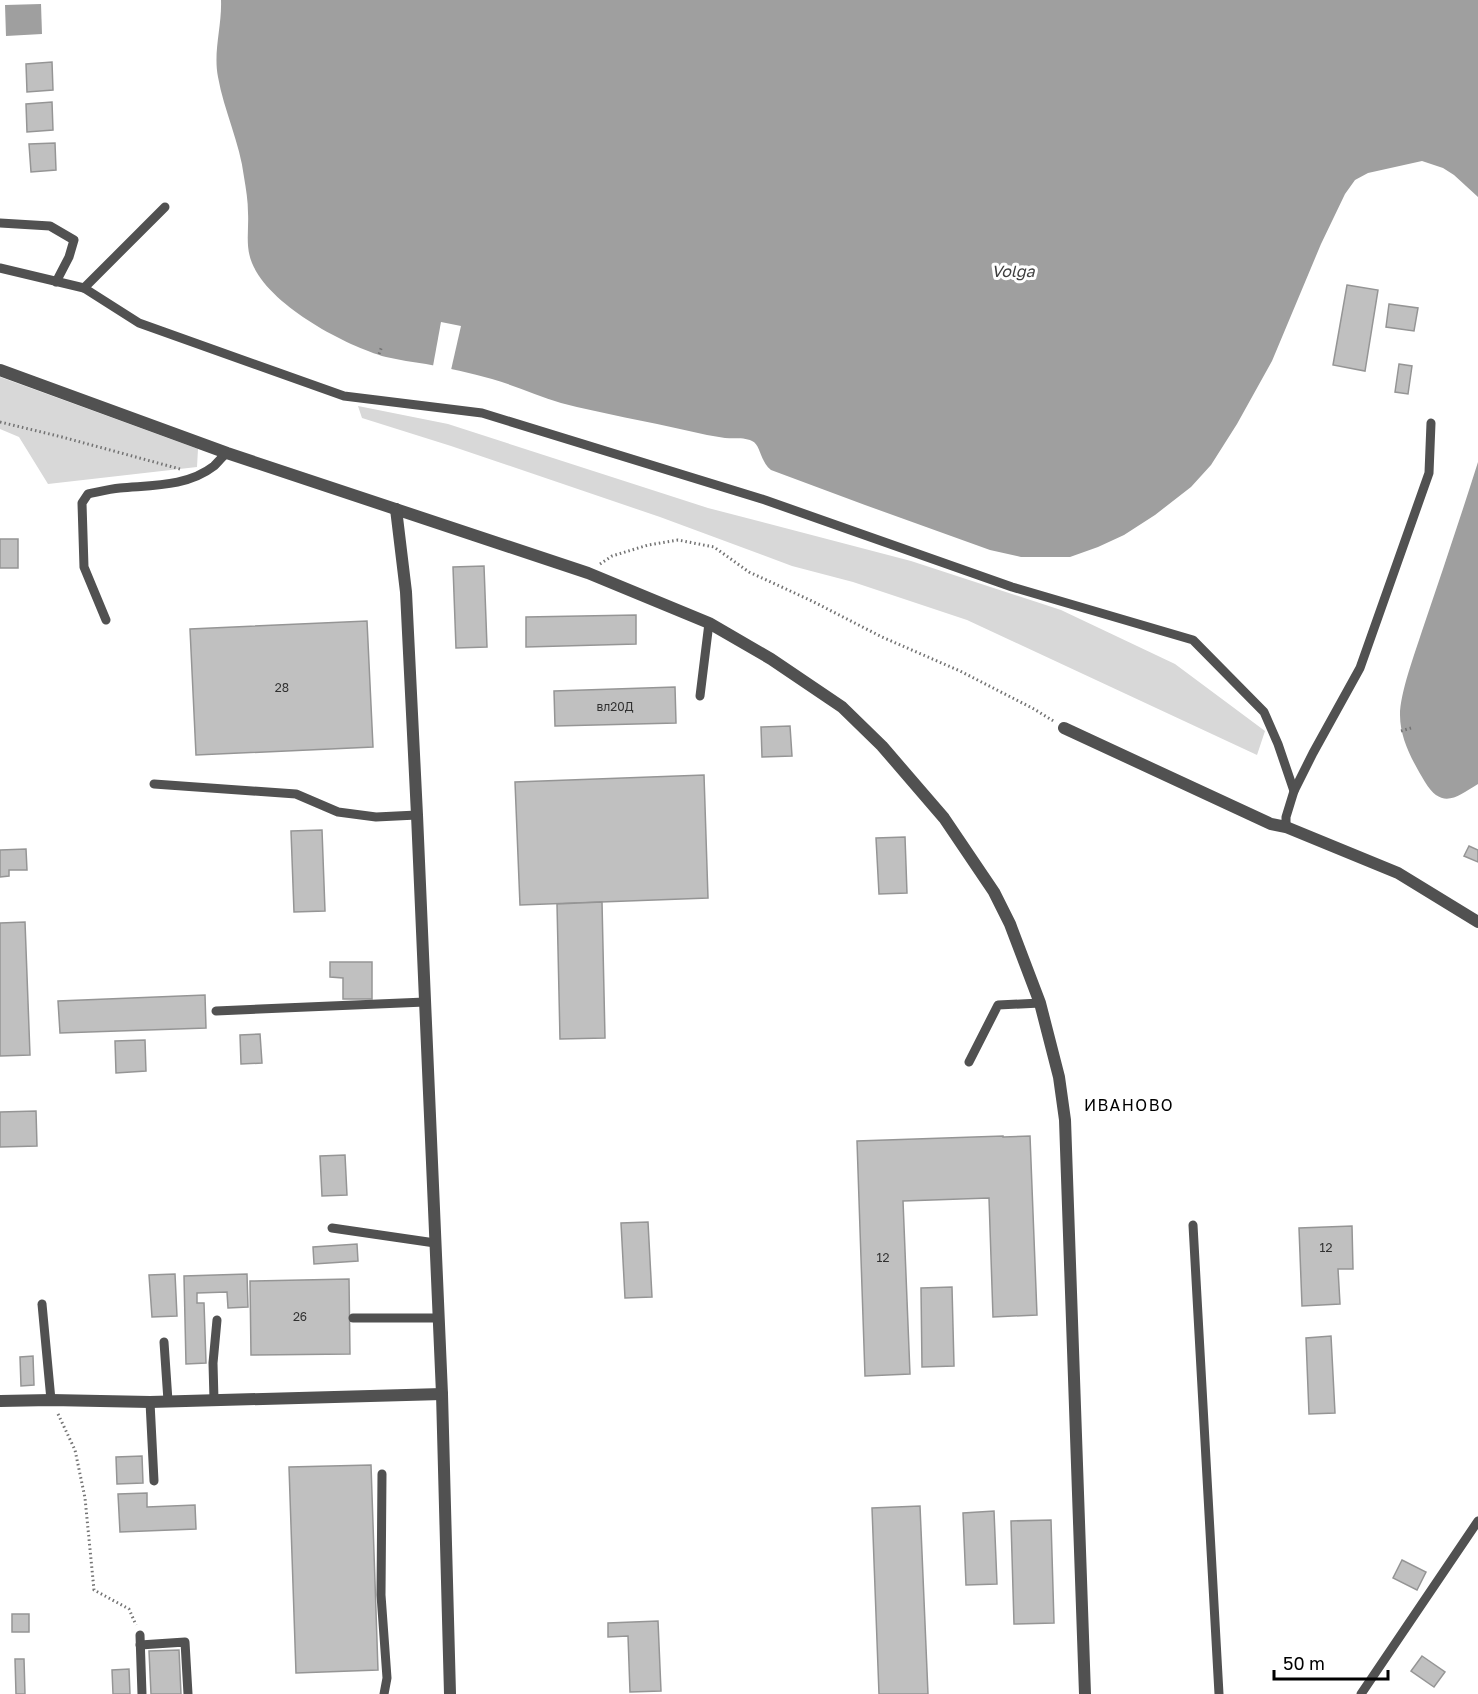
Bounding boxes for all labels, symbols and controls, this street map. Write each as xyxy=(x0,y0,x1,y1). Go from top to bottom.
water label: Volga xyxy=(991,261,1036,281)
house number: 28 xyxy=(275,680,289,695)
house number: вл20Д xyxy=(597,699,634,714)
district label: ИВАНОВО xyxy=(1084,1095,1174,1115)
house number: 12 xyxy=(1320,1240,1332,1255)
house number: 12 xyxy=(877,1250,889,1265)
house number: 26 xyxy=(293,1309,307,1324)
scale bar xyxy=(1274,1643,1388,1681)
text: 50 m xyxy=(1283,1652,1325,1674)

